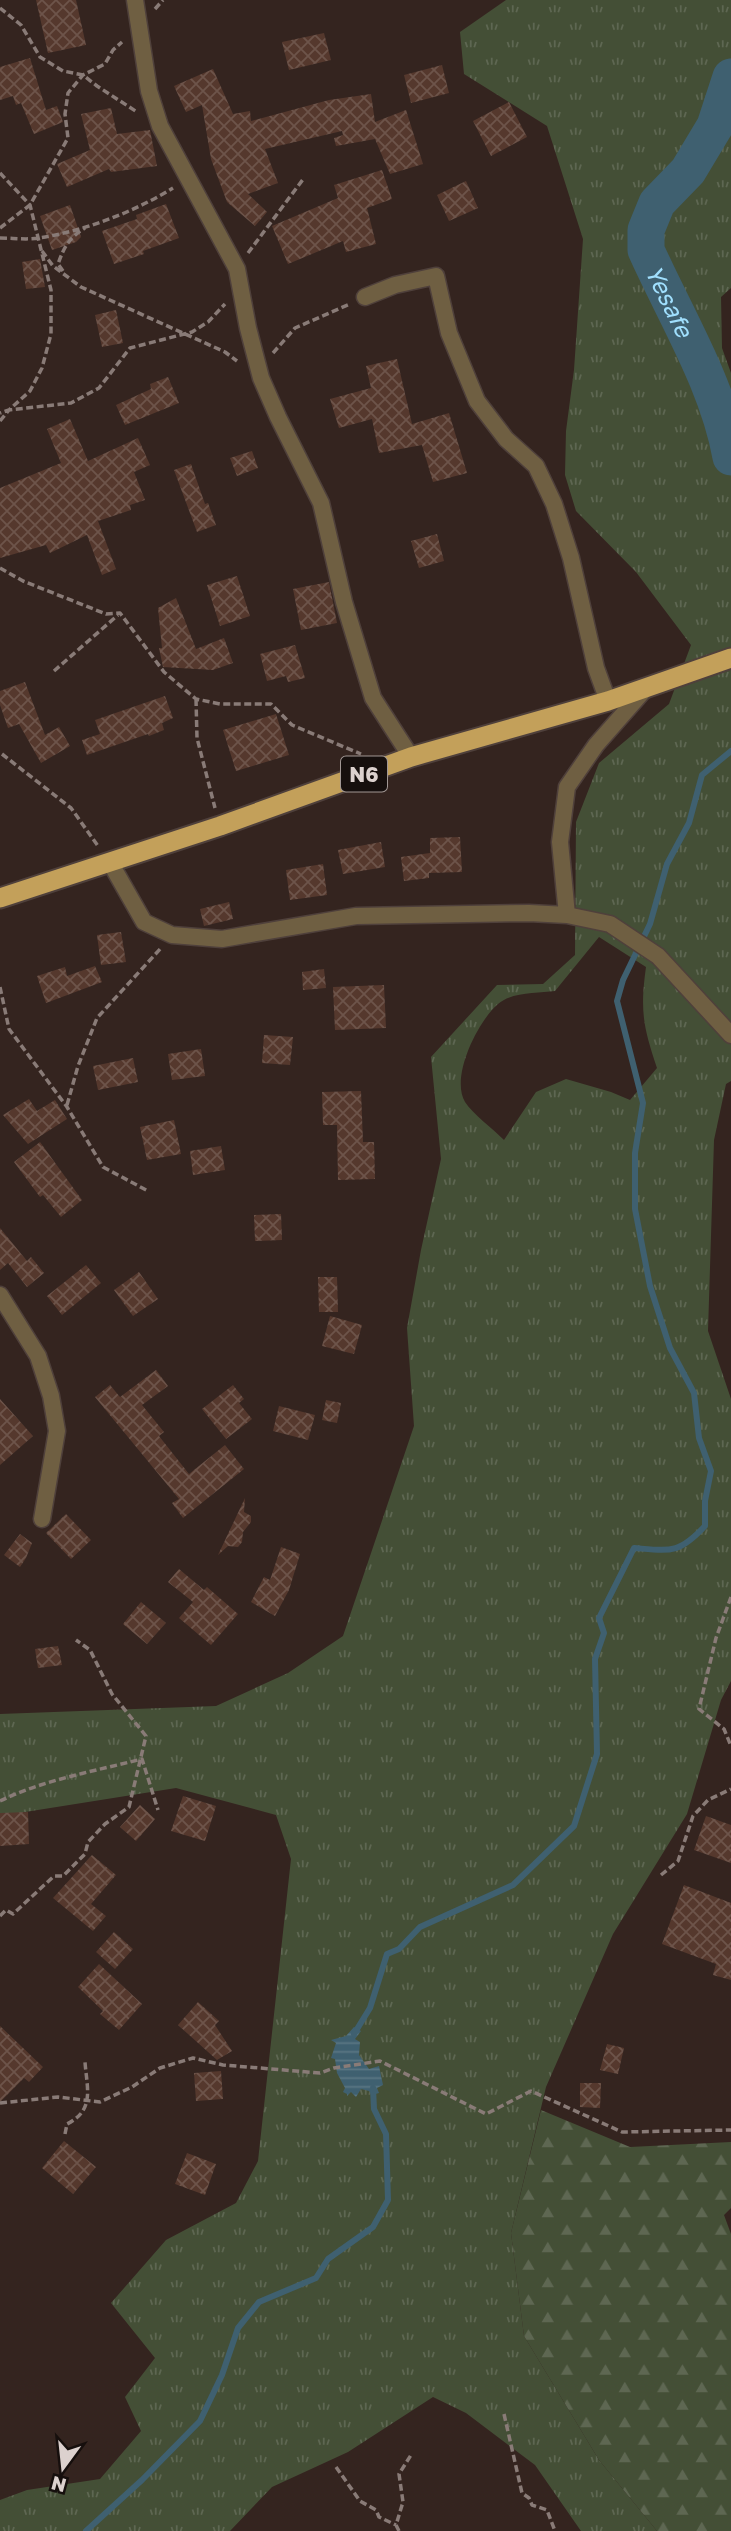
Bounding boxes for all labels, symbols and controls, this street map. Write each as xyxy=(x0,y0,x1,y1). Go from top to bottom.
water label: Yesafe xyxy=(641,260,701,343)
road number: N6 xyxy=(341,756,387,792)
north arrow xyxy=(28,2433,98,2503)
text: N xyxy=(49,2472,68,2498)

